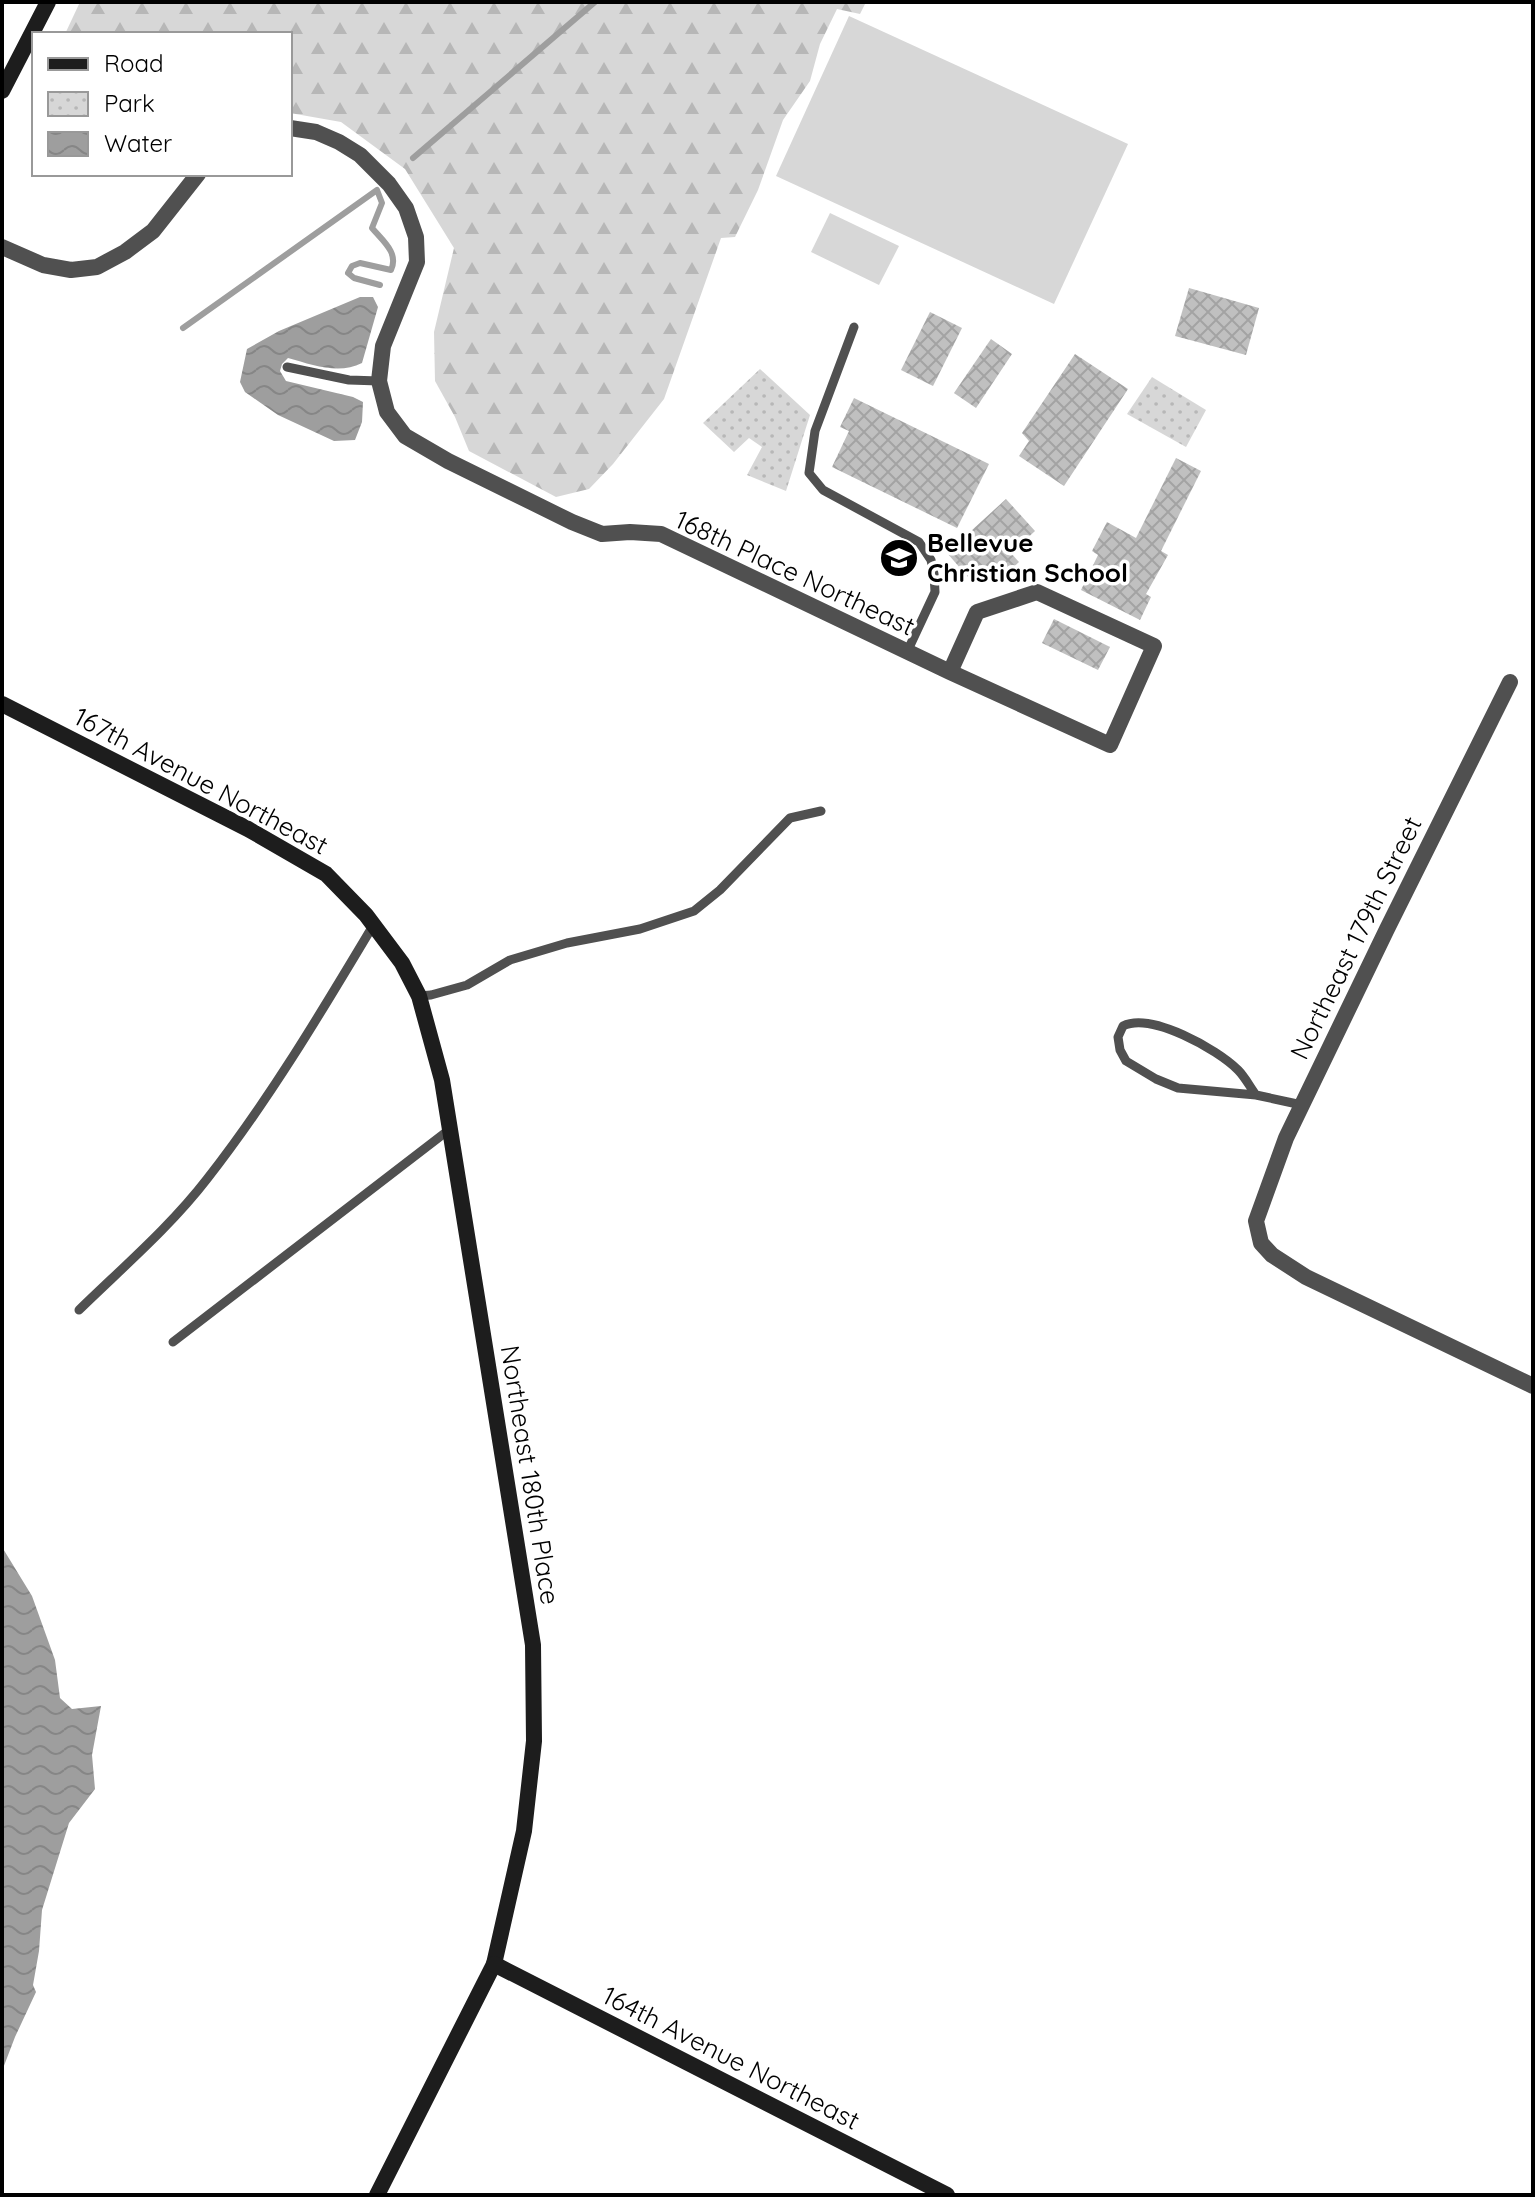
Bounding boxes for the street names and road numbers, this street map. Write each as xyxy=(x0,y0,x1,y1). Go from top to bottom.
street label: 168th Place Northeast xyxy=(670,503,920,643)
street label: 167th Avenue Northeast xyxy=(68,699,334,862)
street label: Northeast 179th Street xyxy=(1282,811,1429,1065)
street label: Northeast 180th Place xyxy=(494,1343,567,1607)
street label: 164th Avenue Northeast xyxy=(597,1978,865,2137)

